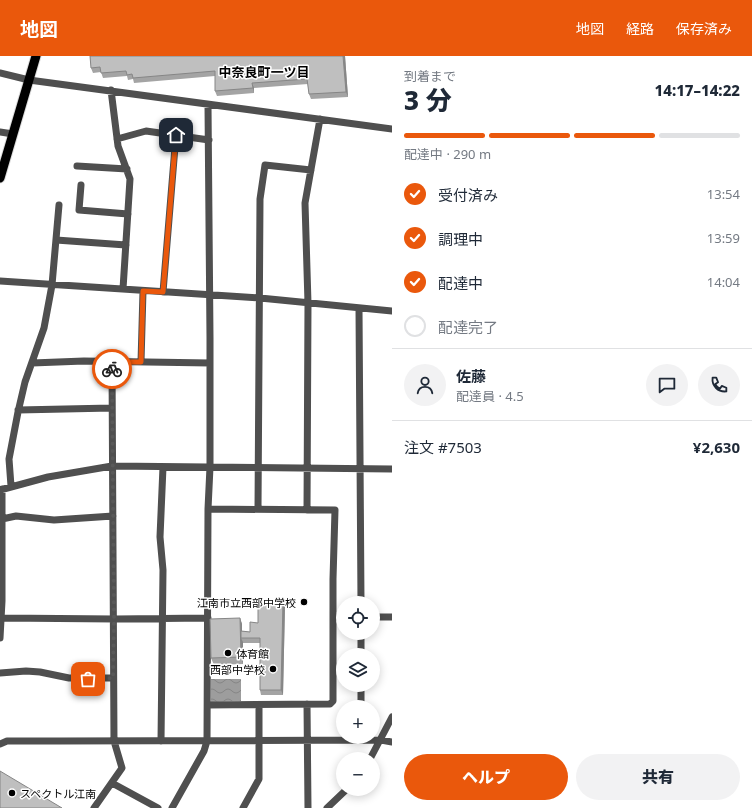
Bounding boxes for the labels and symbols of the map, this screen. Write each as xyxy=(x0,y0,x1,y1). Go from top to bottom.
district label: 中奈良町一ツ目 xyxy=(218,63,310,81)
pin xyxy=(159,118,193,152)
courier xyxy=(92,349,132,389)
place label: 江南市立西部中学校 xyxy=(197,595,296,610)
marker: 江南市立西部中学校 xyxy=(299,597,309,607)
place label: 体育館 xyxy=(236,646,269,661)
marker: 体育館 xyxy=(223,648,233,658)
pin xyxy=(71,662,105,696)
place label: 西部中学校 xyxy=(210,662,265,677)
marker: 西部中学校 xyxy=(268,664,278,674)
place label: スペクトル江南 xyxy=(20,786,96,801)
marker: スペクトル江南 xyxy=(7,788,17,798)

